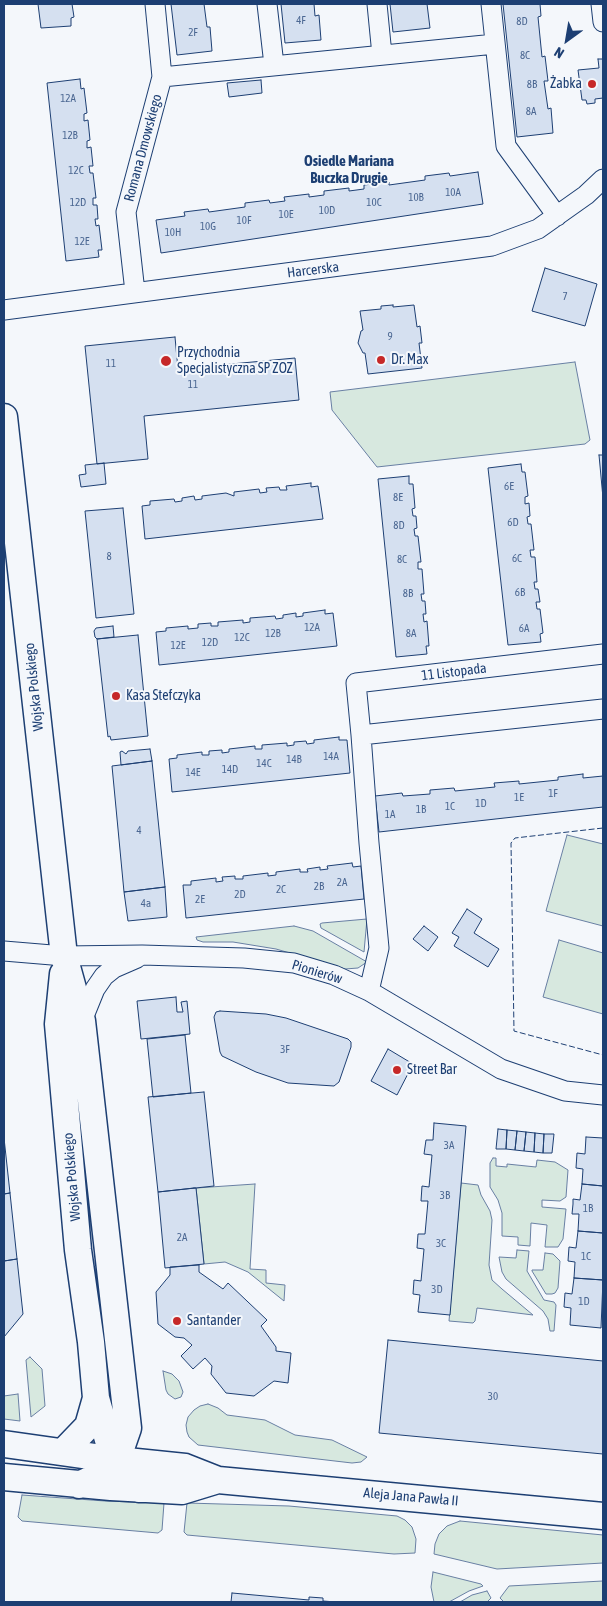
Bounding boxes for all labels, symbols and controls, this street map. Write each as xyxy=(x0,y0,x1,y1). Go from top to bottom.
house number: 4F xyxy=(296,14,306,28)
house number: 8D xyxy=(516,15,528,29)
north arrow xyxy=(542,15,592,65)
house number: 2F xyxy=(188,26,198,40)
text: N xyxy=(551,44,567,62)
house number: 8C xyxy=(520,49,530,63)
place label: Żabka xyxy=(550,76,582,92)
house number: 8B xyxy=(527,78,537,92)
marker: Żabka xyxy=(586,78,598,90)
house number: 12A xyxy=(60,92,76,106)
street label: Romana Dmowskiego xyxy=(121,92,165,204)
house number: 8A xyxy=(526,105,536,119)
house number: 12B xyxy=(62,129,78,143)
district label: Osiedle Mariana Buczka Drugie xyxy=(304,152,394,187)
house number: 12C xyxy=(68,164,84,178)
house number: 10A xyxy=(445,186,461,200)
house number: 10B xyxy=(408,191,424,205)
house number: 12D xyxy=(70,196,86,210)
house number: 10C xyxy=(366,196,382,210)
house number: 10D xyxy=(319,204,335,218)
house number: 10E xyxy=(278,208,294,222)
house number: 10F xyxy=(237,214,251,228)
house number: 10G xyxy=(200,220,216,234)
house number: 10H xyxy=(165,226,181,240)
house number: 12E xyxy=(74,235,90,249)
street label: Harcerska xyxy=(286,258,340,282)
house number: 7 xyxy=(562,290,568,304)
house number: 9 xyxy=(387,330,393,344)
place label: Przychodnia Specjalistyczna SP ZOZ xyxy=(177,345,293,378)
place label: Dr. Max xyxy=(391,352,428,368)
marker: Przychodnia Specjalistyczna SP ZOZ xyxy=(159,354,173,368)
marker: Dr. Max xyxy=(375,354,387,366)
house number: 11 xyxy=(106,357,116,371)
house number: 11 xyxy=(188,378,198,392)
house number: 6E xyxy=(504,480,514,494)
house number: 8E xyxy=(393,491,403,505)
house number: 6D xyxy=(507,516,519,530)
house number: 8D xyxy=(393,519,405,533)
house number: 8 xyxy=(106,550,112,564)
house number: 6C xyxy=(512,552,522,566)
house number: 8C xyxy=(397,553,407,567)
house number: 6B xyxy=(515,586,525,600)
house number: 8B xyxy=(403,587,413,601)
house number: 12A xyxy=(304,621,320,635)
house number: 6A xyxy=(519,622,529,636)
house number: 12B xyxy=(265,627,281,641)
house number: 8A xyxy=(406,627,416,641)
house number: 12C xyxy=(234,631,250,645)
house number: 12D xyxy=(202,636,218,650)
house number: 12E xyxy=(170,639,186,653)
street label: Wojska Polskiego xyxy=(21,642,47,732)
street label: 11 Listopada xyxy=(421,660,487,684)
place label: Kasa Stefczyka xyxy=(126,688,201,704)
marker: Kasa Stefczyka xyxy=(110,690,122,702)
house number: 14A xyxy=(323,750,339,764)
house number: 14B xyxy=(286,753,302,767)
house number: 14C xyxy=(256,757,272,771)
house number: 14D xyxy=(222,763,238,777)
house number: 14E xyxy=(185,766,201,780)
house number: 1F xyxy=(548,787,558,801)
house number: 1E xyxy=(514,791,524,805)
house number: 1D xyxy=(475,797,487,811)
house number: 1C xyxy=(445,800,455,814)
house number: 1B xyxy=(416,803,426,817)
house number: 1A xyxy=(385,808,395,822)
house number: 4 xyxy=(136,824,142,838)
house number: 2A xyxy=(337,876,347,890)
house number: 2B xyxy=(314,880,324,894)
house number: 2C xyxy=(276,883,286,897)
house number: 2D xyxy=(234,888,246,902)
house number: 2E xyxy=(195,893,205,907)
house number: 4a xyxy=(141,897,151,911)
street label: Pionierów xyxy=(290,956,344,988)
house number: 3F xyxy=(280,1043,290,1057)
place label: Street Bar xyxy=(407,1062,457,1078)
marker: Street Bar xyxy=(391,1064,403,1076)
street label: Wojska Polskiego xyxy=(60,1132,84,1222)
house number: 3A xyxy=(444,1139,454,1153)
house number: 3B xyxy=(440,1189,450,1203)
house number: 1B xyxy=(583,1202,593,1216)
house number: 2A xyxy=(177,1231,187,1245)
house number: 3C xyxy=(436,1237,446,1251)
house number: 1C xyxy=(581,1250,591,1264)
house number: 3D xyxy=(431,1283,443,1297)
house number: 1D xyxy=(578,1295,590,1309)
place label: Santander xyxy=(187,1313,241,1329)
marker: Santander xyxy=(171,1315,183,1327)
house number: 30 xyxy=(488,1390,498,1404)
street label: Aleja Jana Pawła II xyxy=(363,1484,459,1510)

